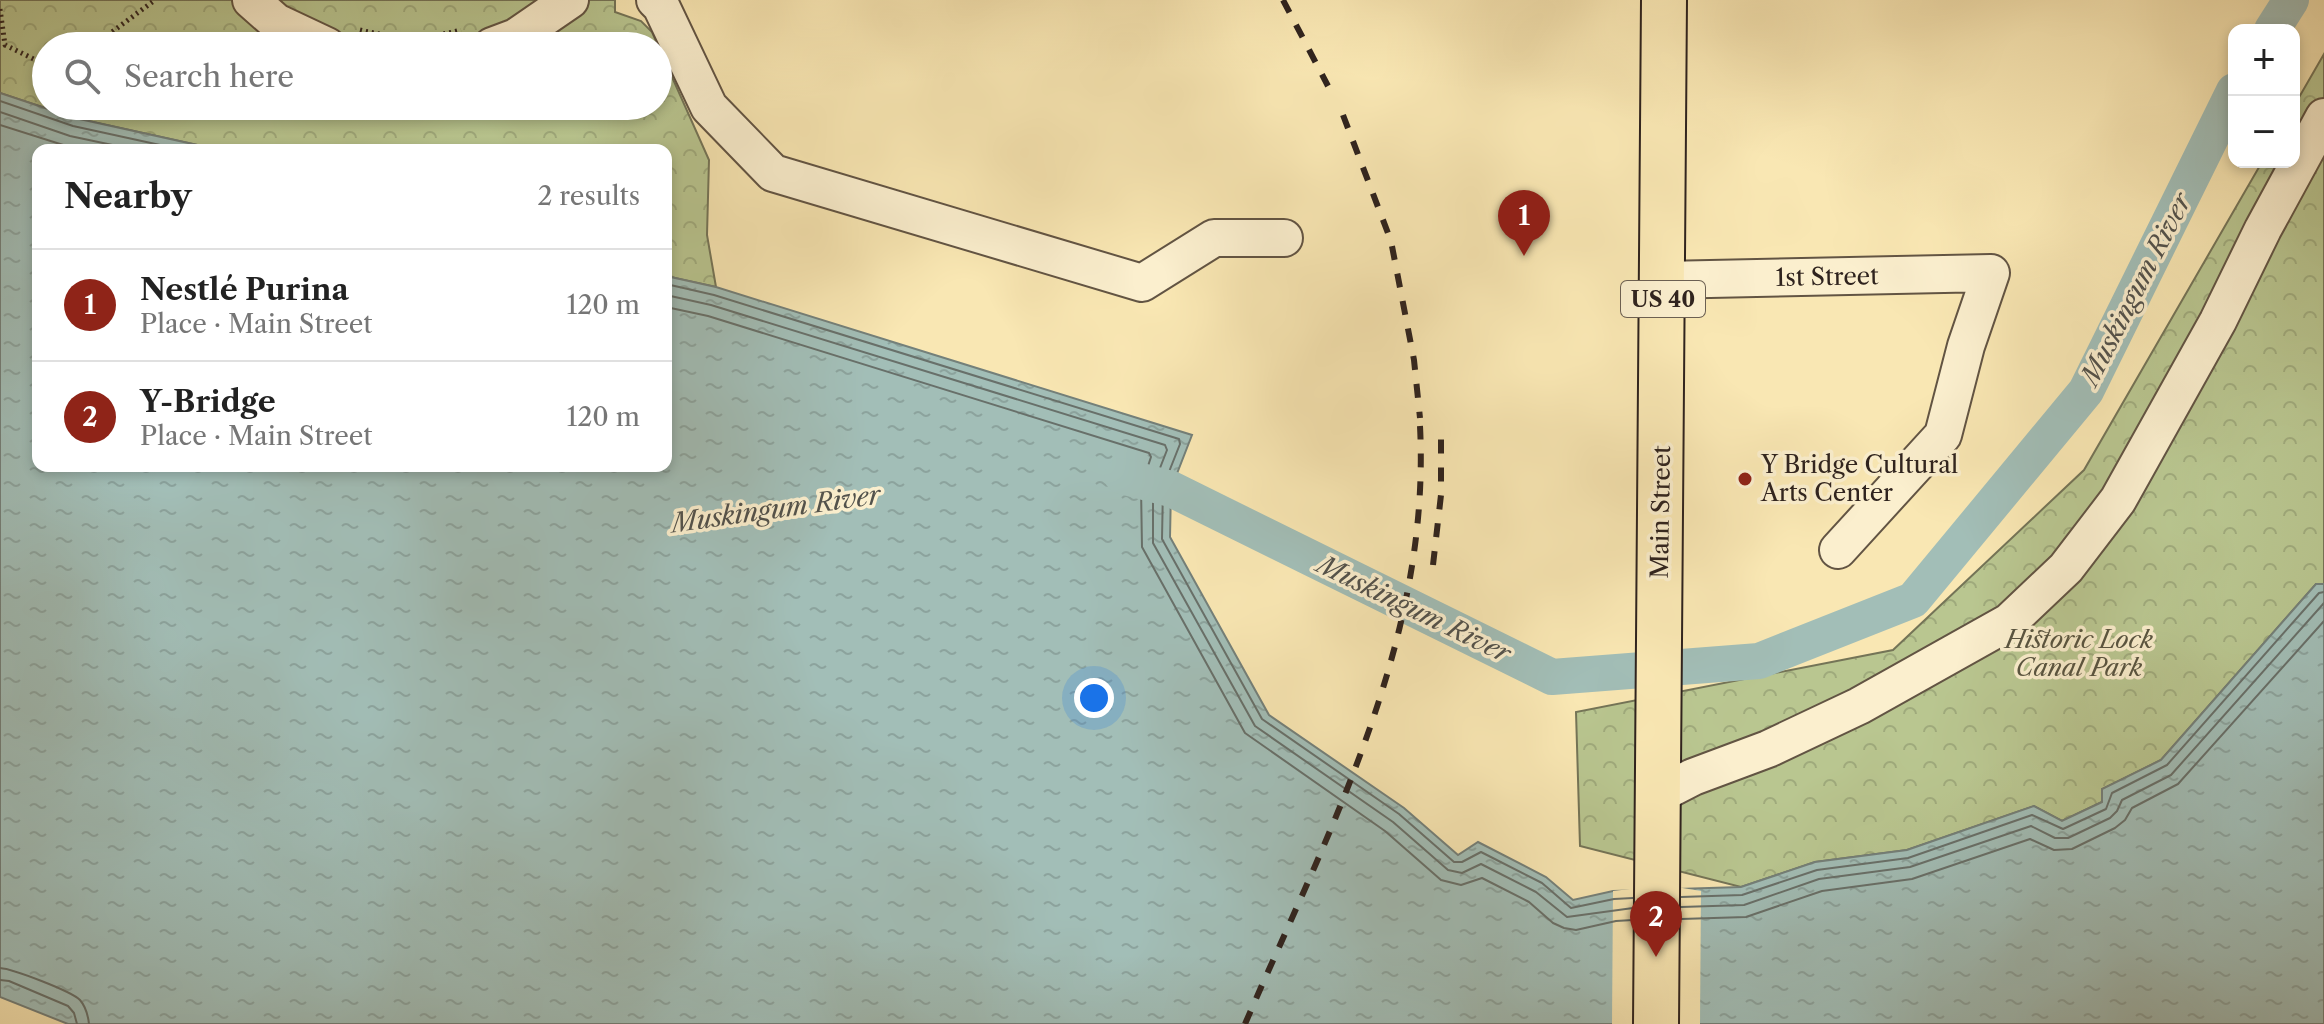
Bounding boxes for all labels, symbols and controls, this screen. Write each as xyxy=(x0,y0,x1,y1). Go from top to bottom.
map controls xyxy=(2228,24,2300,168)
button: + xyxy=(2228,24,2300,96)
search box xyxy=(32,32,672,120)
icon: search xyxy=(60,54,104,98)
text: Search here xyxy=(124,58,294,95)
button: − xyxy=(2228,96,2300,168)
text: Nearby xyxy=(64,175,192,217)
text: 2 results xyxy=(537,180,640,212)
water label: Muskingum River xyxy=(2072,186,2199,393)
pin: 1 xyxy=(1498,190,1550,256)
street label: 1st Street xyxy=(1775,261,1879,292)
text: Nestlé Purina xyxy=(140,271,349,308)
road number: US 40 xyxy=(1621,281,1705,317)
text: 1 xyxy=(84,289,96,321)
text: 120 m xyxy=(566,289,640,321)
text: Place · Main Street xyxy=(140,308,373,340)
text: Y-Bridge xyxy=(140,383,276,420)
text: 2 xyxy=(82,401,98,433)
text: 120 m xyxy=(566,401,640,433)
text: Place · Main Street xyxy=(140,420,373,452)
street label: Main Street xyxy=(1645,445,1676,579)
place label: Y Bridge Cultural Arts Center xyxy=(1760,450,1958,507)
marker: Y Bridge Cultural Arts Center xyxy=(1736,470,1754,488)
water label: Muskingum River xyxy=(666,478,885,540)
water label: Muskingum River xyxy=(1309,547,1518,670)
park label: Historic Lock Canal Park xyxy=(2003,625,2154,682)
your location xyxy=(1074,678,1114,718)
pin: 2 xyxy=(1630,891,1682,957)

